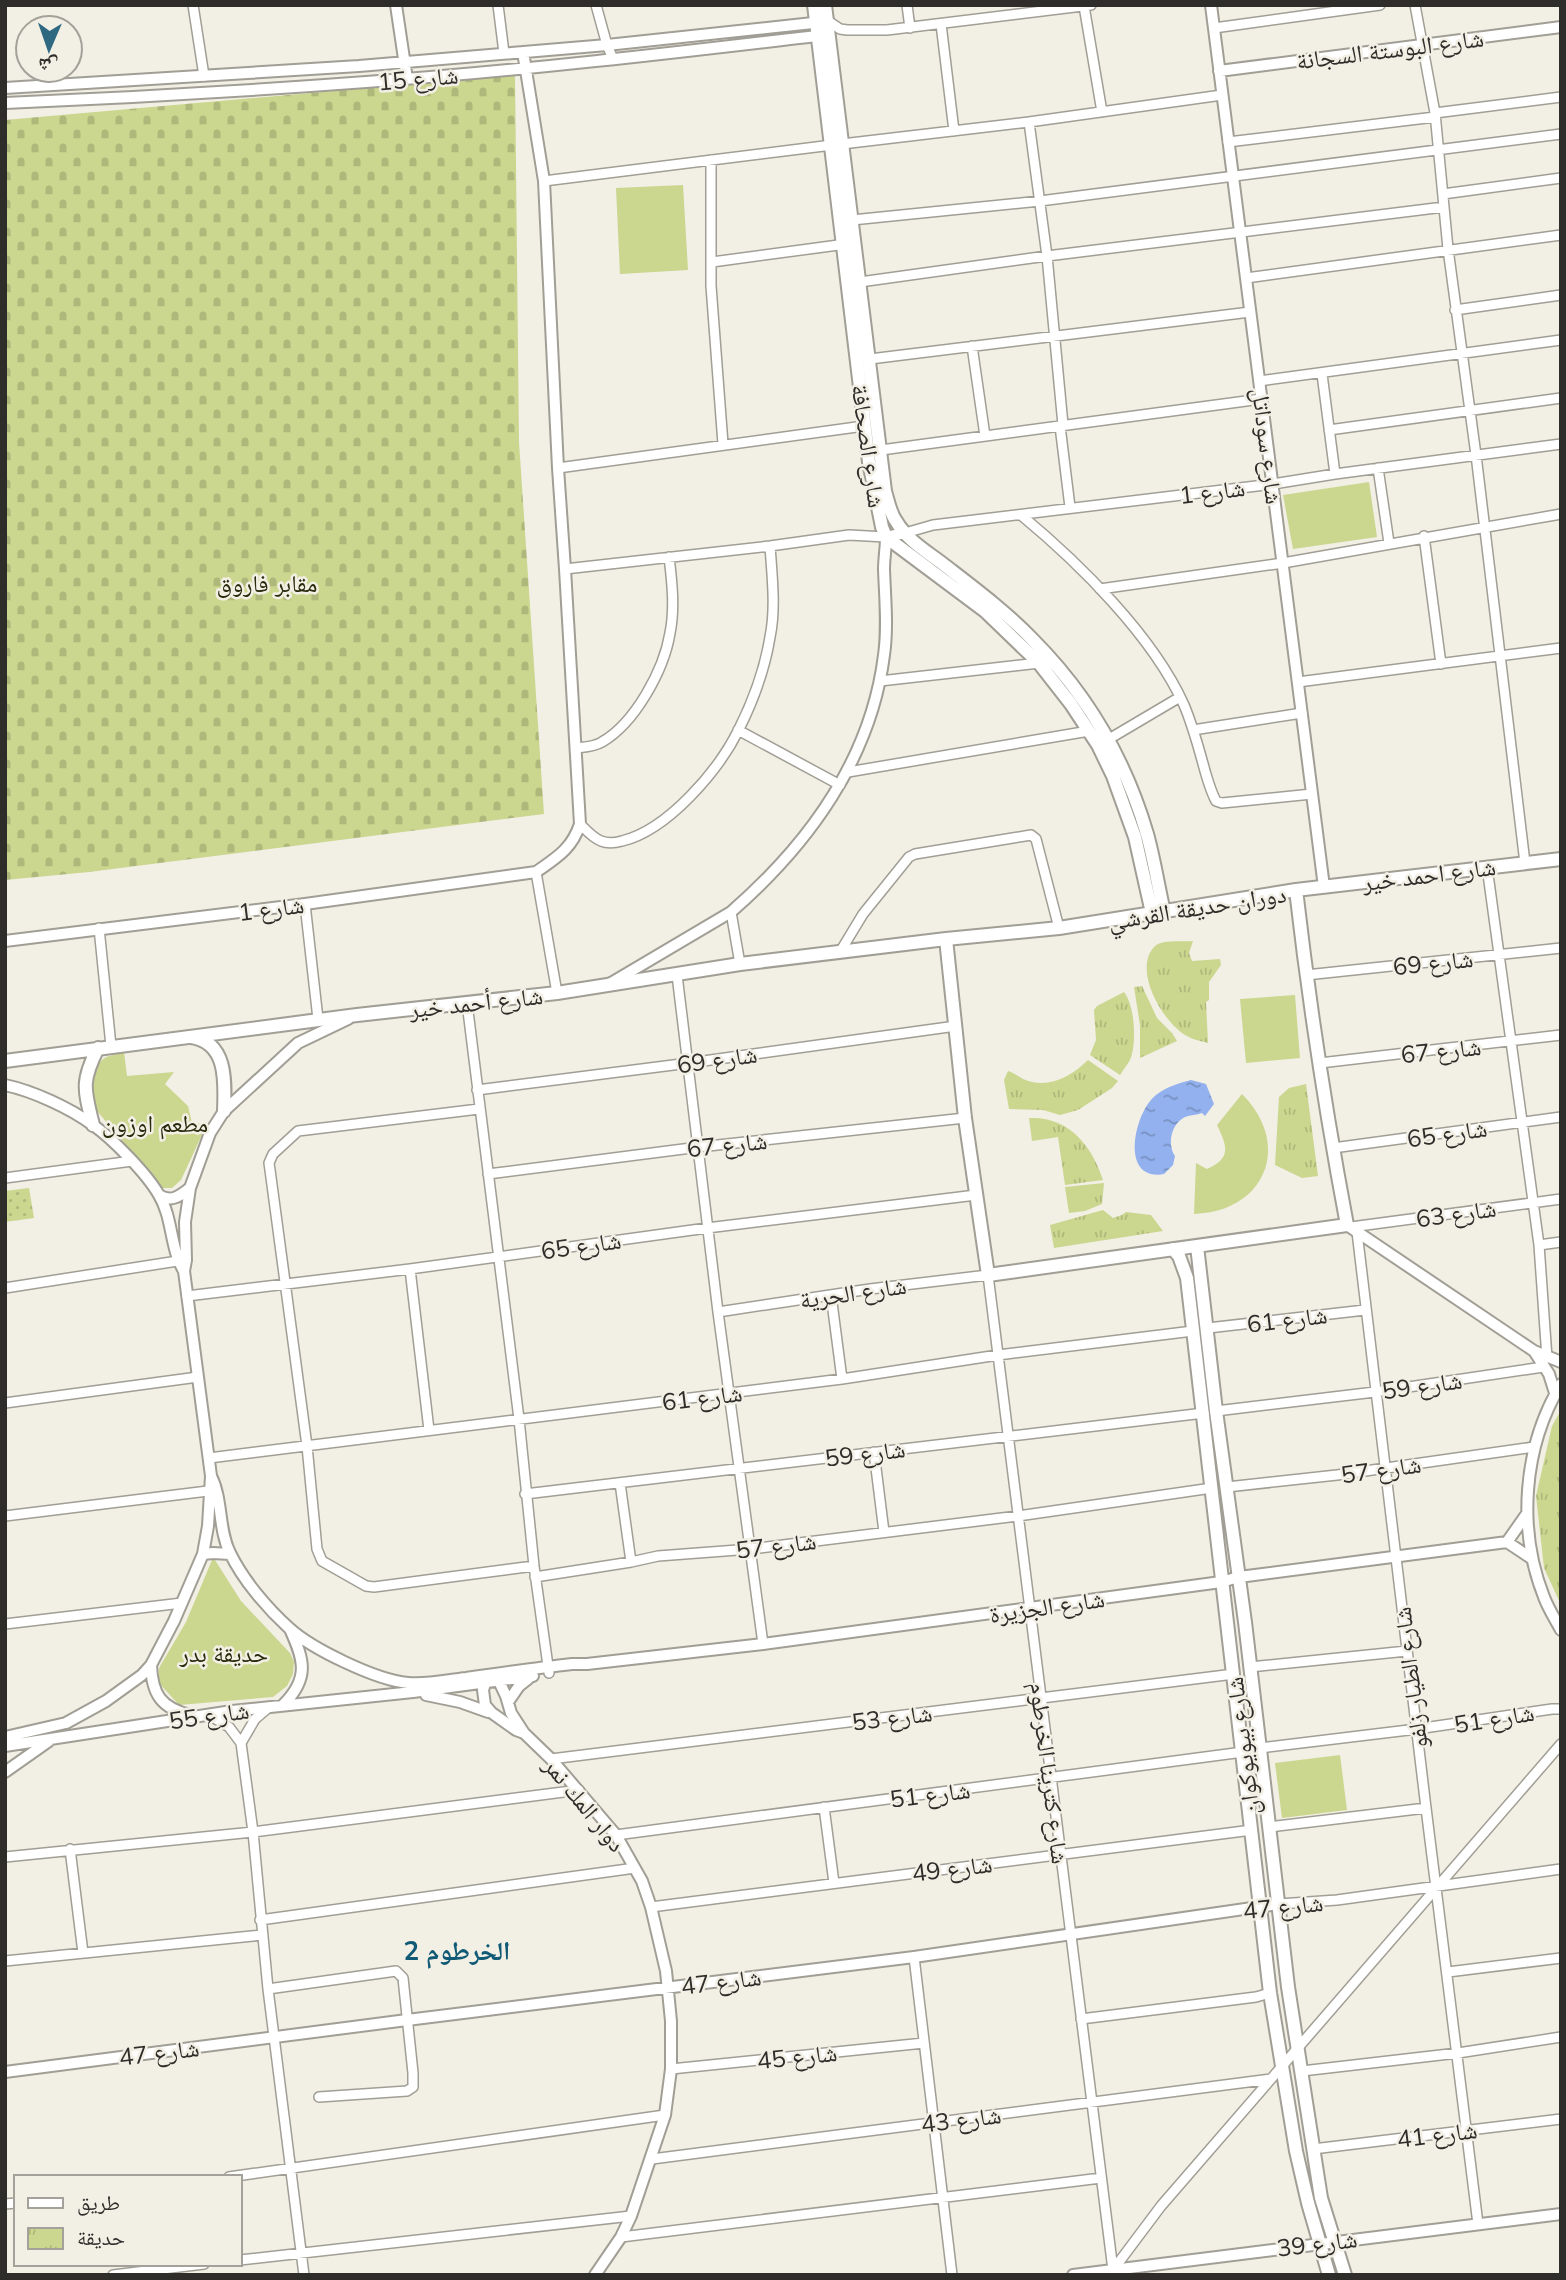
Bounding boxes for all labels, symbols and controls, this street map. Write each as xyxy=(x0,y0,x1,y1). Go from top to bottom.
north arrow xyxy=(14,14,84,84)
street label: شارع البوستة السجانة xyxy=(1295,23,1486,76)
text: ش xyxy=(38,54,59,78)
street label: شارع 15 xyxy=(376,60,460,97)
street label: شارع الصحافة xyxy=(845,382,893,510)
street label: شارع سوداتل xyxy=(1245,386,1290,506)
street label: شارع 1 xyxy=(1177,472,1247,511)
park label: مقابر فاروق xyxy=(216,568,318,598)
street label: شارع احمد خير xyxy=(1360,851,1497,898)
street label: دوران حديقة القرشي xyxy=(1106,878,1289,941)
street label: شارع 1 xyxy=(236,889,306,928)
street label: شارع 69 xyxy=(1391,943,1475,982)
street label: شارع أحمد خير xyxy=(407,980,544,1025)
street label: شارع 67 xyxy=(1399,1031,1483,1070)
street label: شارع 69 xyxy=(675,1039,759,1080)
park label: مطعم اوزون xyxy=(102,1108,208,1140)
street label: شارع 65 xyxy=(1405,1113,1489,1154)
street label: شارع 67 xyxy=(685,1125,769,1164)
street label: شارع 63 xyxy=(1414,1193,1498,1234)
street label: شارع 65 xyxy=(539,1225,623,1266)
street label: شارع الحرية xyxy=(798,1270,908,1315)
street label: شارع 61 xyxy=(1245,1299,1329,1340)
street label: شارع 59 xyxy=(1380,1365,1464,1406)
street label: شارع 61 xyxy=(660,1377,744,1418)
street label: شارع 59 xyxy=(823,1433,907,1474)
street label: شارع 57 xyxy=(1339,1449,1423,1490)
street label: شارع 57 xyxy=(734,1525,818,1566)
street label: شارع الجزيرة xyxy=(987,1583,1107,1630)
street label: شارع الطيار زلفو xyxy=(1386,1605,1435,1751)
park label: حديقة بدر xyxy=(179,1638,268,1668)
street label: شارع بيويوكوان xyxy=(1219,1675,1266,1817)
street label: شارع كترينا الخرطوم xyxy=(1022,1680,1076,1866)
street label: شارع 55 xyxy=(167,1695,251,1736)
street label: شارع 53 xyxy=(850,1697,934,1738)
street label: شارع 51 xyxy=(1452,1697,1536,1740)
street label: دوار المك نمر xyxy=(537,1750,632,1857)
street label: شارع 51 xyxy=(888,1774,972,1815)
street label: شارع 49 xyxy=(910,1848,994,1889)
street label: شارع 47 xyxy=(1241,1887,1325,1926)
district label: الخرطوم 2 xyxy=(404,1934,510,1969)
street label: شارع 47 xyxy=(679,1961,763,2002)
street label: شارع 47 xyxy=(117,2032,201,2073)
street label: شارع 45 xyxy=(755,2037,839,2076)
street label: شارع 43 xyxy=(919,2099,1003,2140)
street label: شارع 41 xyxy=(1395,2114,1479,2155)
legend xyxy=(14,2175,242,2266)
text: طريق xyxy=(77,2189,120,2216)
street label: شارع 39 xyxy=(1275,2223,1359,2264)
text: حديقة xyxy=(77,2224,125,2250)

